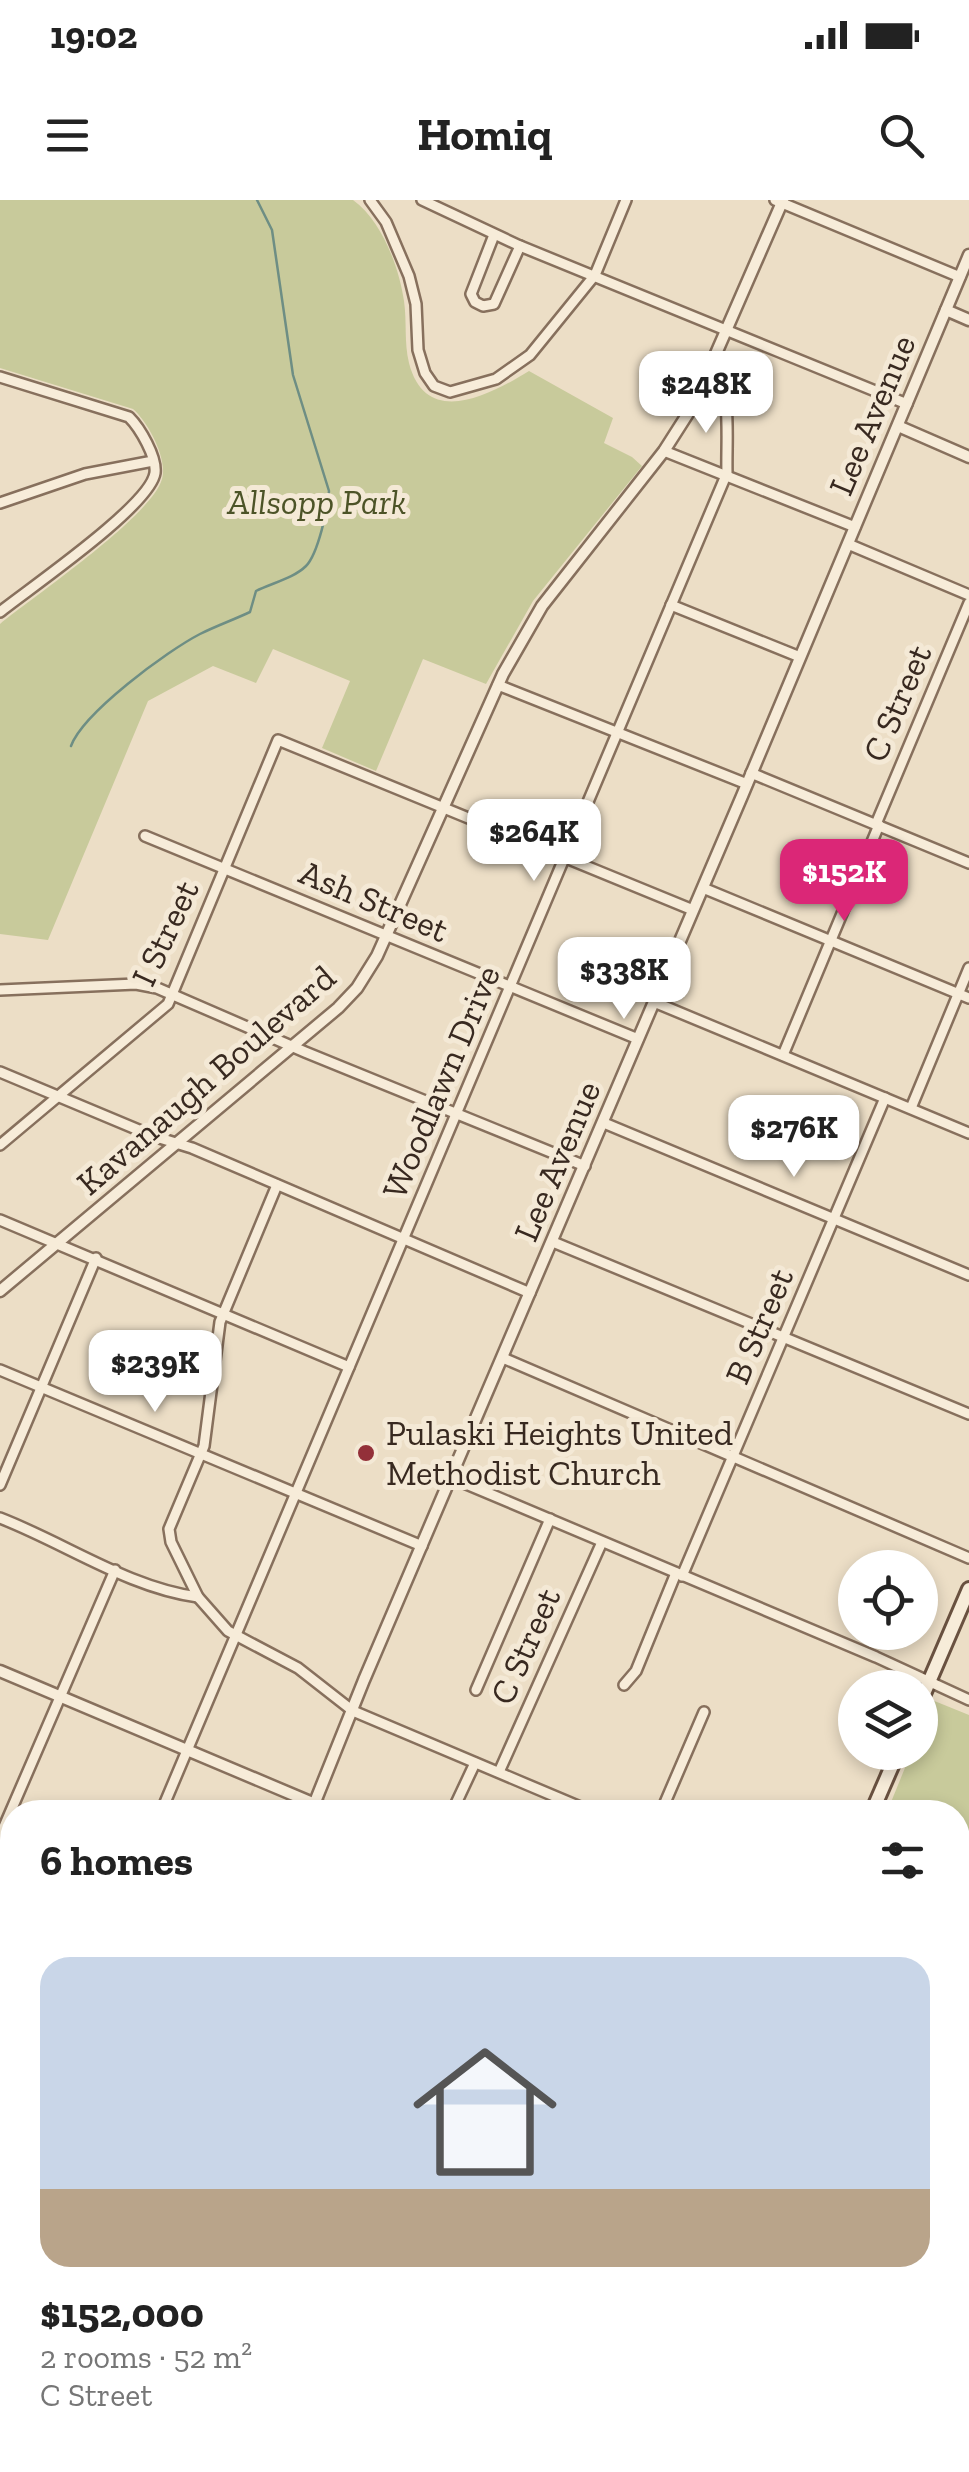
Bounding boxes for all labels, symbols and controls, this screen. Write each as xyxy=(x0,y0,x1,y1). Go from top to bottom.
text: 19:02 xyxy=(50,12,137,58)
icon: menu xyxy=(40,108,95,163)
text: Homiq xyxy=(417,108,552,162)
icon: search xyxy=(874,108,929,163)
street label: Lee Avenue xyxy=(820,329,924,501)
pin: $248K xyxy=(636,351,776,436)
text: $248K xyxy=(661,364,751,402)
park label: Allsopp Park xyxy=(227,481,406,523)
street label: C Street xyxy=(854,638,940,768)
pin: $264K xyxy=(464,799,604,884)
text: $264K xyxy=(489,812,579,850)
pin: $152K xyxy=(774,839,914,924)
street label: Ash Street xyxy=(293,851,455,951)
text: $152K xyxy=(802,852,886,890)
street label: I Street xyxy=(122,874,208,992)
pin: $338K xyxy=(554,937,694,1022)
text: $338K xyxy=(580,950,668,988)
street label: Kavanaugh Boulevard xyxy=(68,956,344,1204)
street label: Woodlawn Drive xyxy=(373,959,509,1205)
street label: Lee Avenue xyxy=(505,1075,609,1247)
pin: $276K xyxy=(724,1095,864,1180)
text: $276K xyxy=(750,1108,838,1146)
street label: B Street xyxy=(716,1262,802,1390)
pin: $239K xyxy=(85,1330,225,1415)
text: $239K xyxy=(111,1343,199,1381)
place label: Pulaski Heights United Methodist Church xyxy=(386,1412,733,1494)
marker: Pulaski Heights United Methodist Church xyxy=(355,1442,377,1464)
map controls xyxy=(838,1550,938,1770)
button: locate xyxy=(838,1550,938,1650)
street label: C Street xyxy=(481,1581,569,1711)
button: layers xyxy=(838,1670,938,1770)
icon: filters xyxy=(875,1833,930,1888)
text: 6 homes xyxy=(40,1835,193,1886)
icon: home xyxy=(395,2022,575,2202)
text: $152,000 xyxy=(40,2287,204,2338)
text: 2 rooms · 52 m² xyxy=(40,2338,252,2376)
text: C Street xyxy=(40,2376,152,2414)

